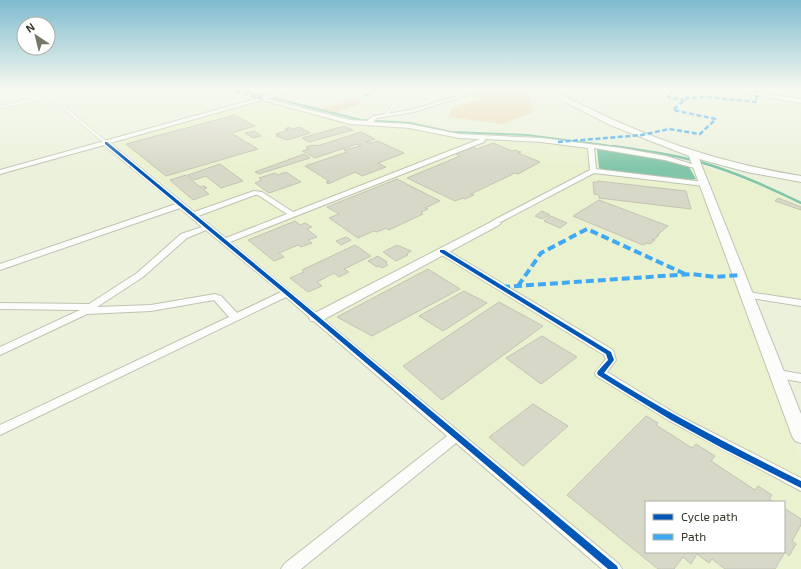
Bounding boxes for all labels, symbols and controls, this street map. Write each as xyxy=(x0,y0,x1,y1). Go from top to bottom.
north arrow xyxy=(16,16,56,56)
text: N xyxy=(23,20,37,35)
legend xyxy=(645,501,785,553)
text: Cycle path xyxy=(681,509,738,523)
text: Path xyxy=(681,529,706,543)

